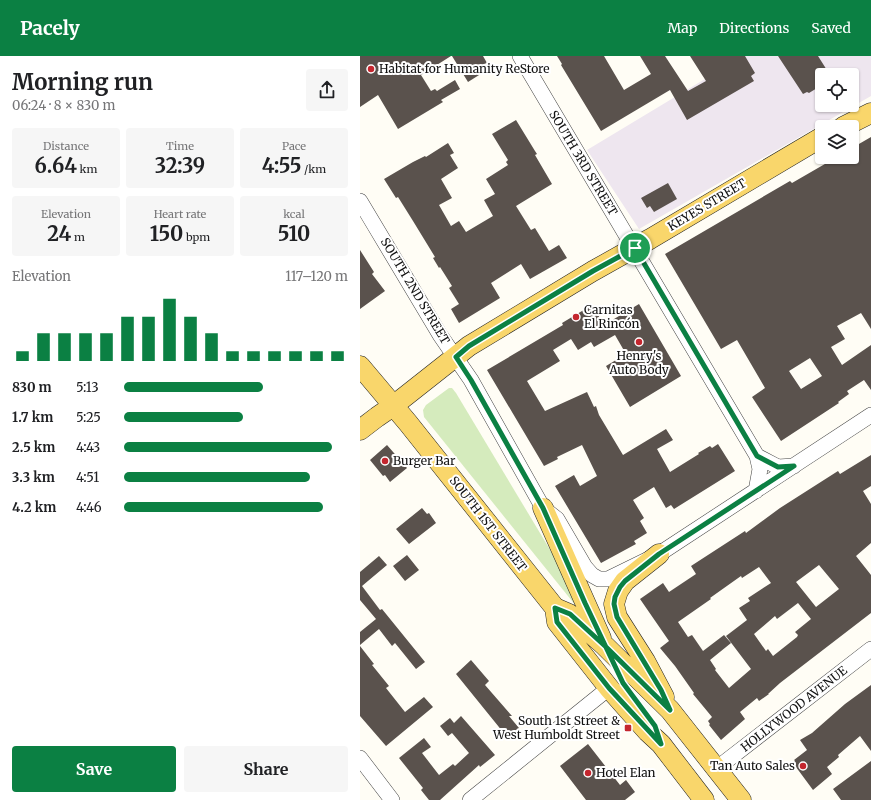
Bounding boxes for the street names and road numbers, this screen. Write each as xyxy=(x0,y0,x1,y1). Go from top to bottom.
street label: SOUTH 3RD STREET xyxy=(546,108,621,219)
street label: KEYES STREET xyxy=(665,175,749,234)
street label: SOUTH 2ND STREET xyxy=(378,235,453,347)
street label: SOUTH 1ST STREET xyxy=(447,473,531,575)
street label: HOLLYWOOD AVENUE xyxy=(738,662,850,755)

